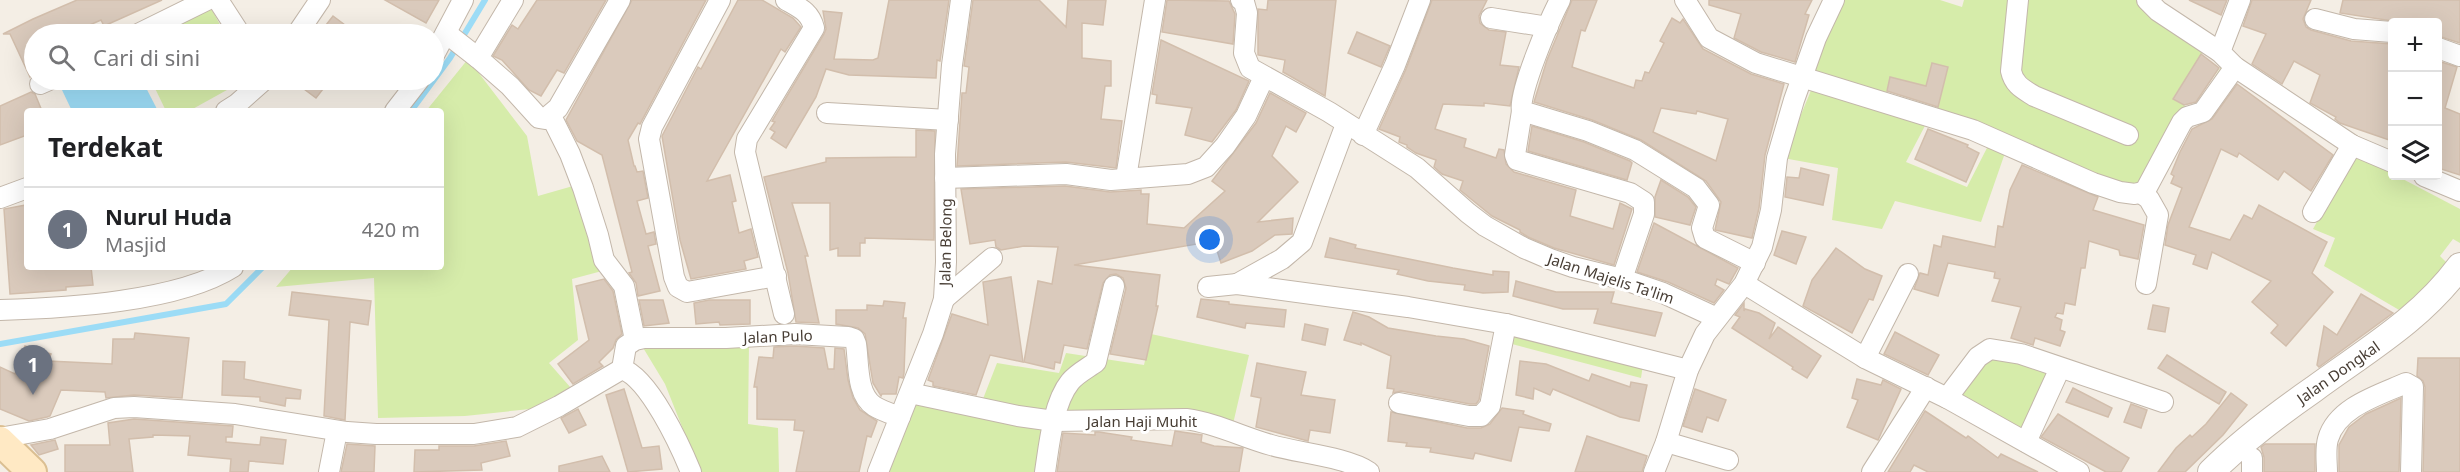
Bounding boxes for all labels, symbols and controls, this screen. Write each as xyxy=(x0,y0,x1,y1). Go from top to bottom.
map controls xyxy=(2388,18,2442,180)
button: + xyxy=(2388,18,2442,72)
search box xyxy=(24,24,444,90)
icon: search xyxy=(45,41,78,74)
text: Cari di sini xyxy=(93,42,200,72)
button: − xyxy=(2388,72,2442,126)
button: layers xyxy=(2388,126,2442,180)
text: Terdekat xyxy=(48,129,163,165)
street label: Jalan Belong xyxy=(934,198,956,288)
text: Nurul Huda xyxy=(105,201,232,231)
text: 1 xyxy=(62,216,73,243)
text: 420 m xyxy=(362,216,420,243)
your location xyxy=(1195,225,1224,254)
text: Masjid xyxy=(105,231,167,258)
street label: Jalan Majelis Ta'lim xyxy=(1543,248,1677,308)
street label: Jalan Pulo xyxy=(741,325,813,347)
street label: Jalan Dongkal xyxy=(2291,336,2383,409)
pin: 1 xyxy=(14,346,52,395)
street label: Jalan Haji Muhit xyxy=(1085,411,1198,431)

